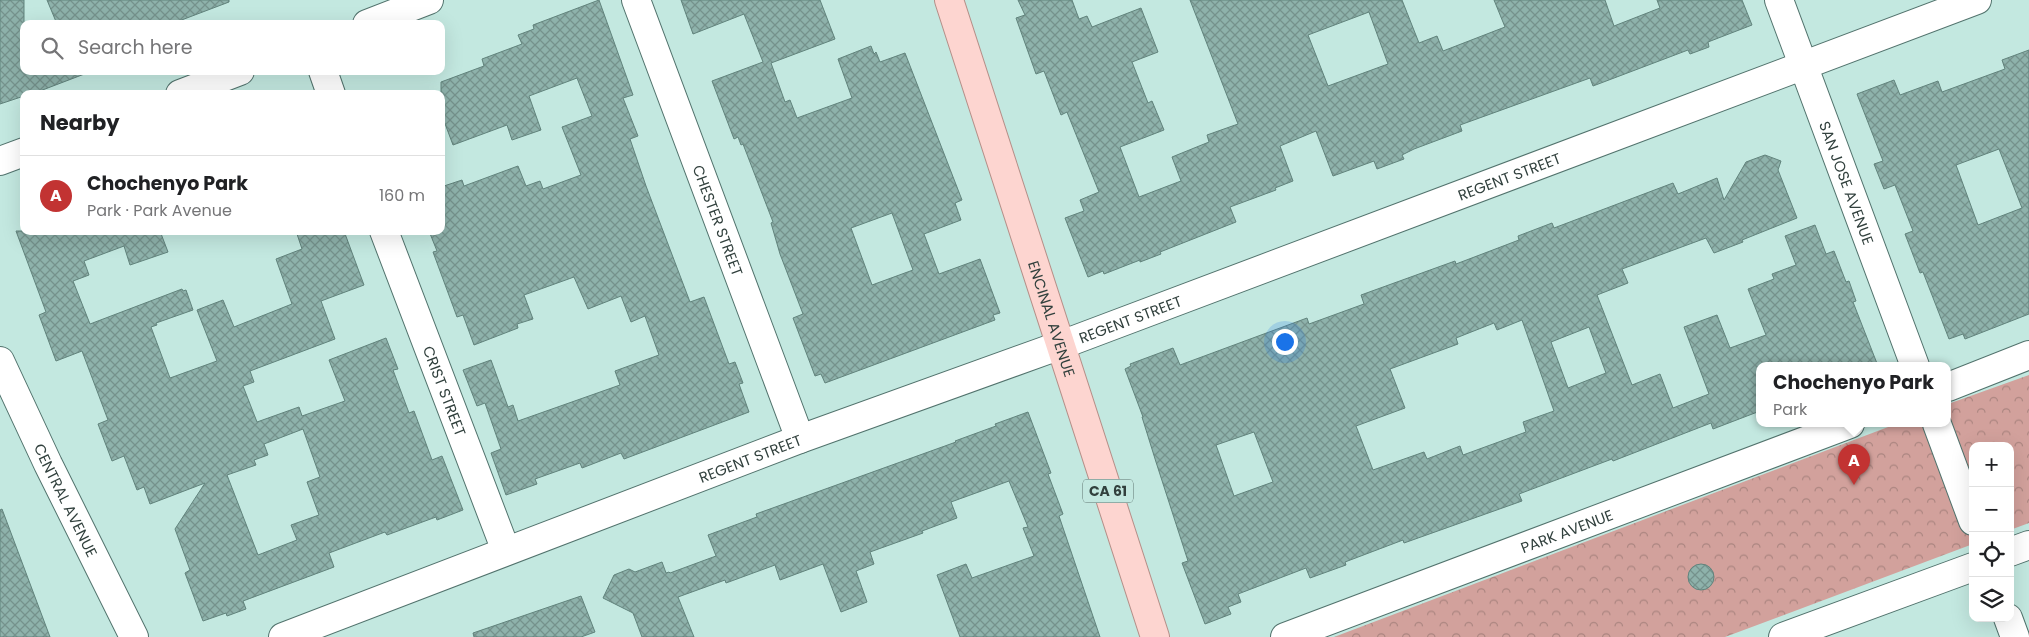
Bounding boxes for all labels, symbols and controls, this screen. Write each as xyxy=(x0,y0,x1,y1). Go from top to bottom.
search box xyxy=(20,20,445,75)
icon: search xyxy=(38,34,66,62)
text: Search here xyxy=(78,34,192,61)
text: Nearby xyxy=(40,108,120,137)
street label: SAN JOSE AVENUE xyxy=(1814,118,1879,247)
street label: REGENT STREET xyxy=(1455,147,1564,205)
street label: CHESTER STREET xyxy=(688,162,749,279)
text: Chochenyo Park xyxy=(87,170,248,197)
text: A xyxy=(50,184,62,207)
text: 160 m xyxy=(379,184,425,207)
text: Park · Park Avenue xyxy=(87,199,232,222)
street label: ENCINAL AVENUE xyxy=(1023,258,1081,380)
street label: REGENT STREET xyxy=(1076,290,1185,348)
your location xyxy=(1272,329,1298,355)
street label: CRIST STREET xyxy=(418,343,472,439)
popup xyxy=(1756,362,1951,427)
text: Chochenyo Park xyxy=(1773,369,1934,396)
text: Park xyxy=(1773,398,1807,421)
street label: REGENT STREET xyxy=(696,429,804,487)
street label: CENTRAL AVENUE xyxy=(29,440,103,560)
map controls xyxy=(1969,442,2014,622)
button: + xyxy=(1969,442,2014,487)
pin: A xyxy=(1838,444,1870,485)
road number: CA 61 xyxy=(1083,480,1133,502)
button: − xyxy=(1969,487,2014,532)
street label: PARK AVENUE xyxy=(1517,504,1616,558)
button: locate xyxy=(1969,532,2014,577)
button: layers xyxy=(1969,577,2014,622)

